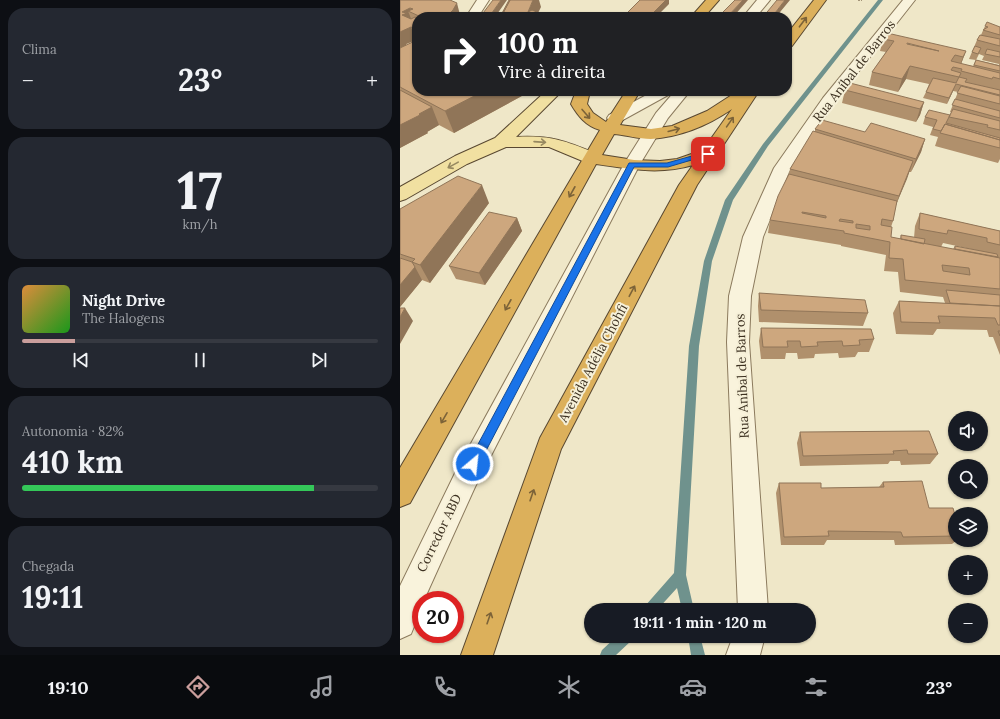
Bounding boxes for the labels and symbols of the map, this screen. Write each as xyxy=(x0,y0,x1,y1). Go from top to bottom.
one-way arrow xyxy=(799,16,807,27)
street label: Rua Aníbal de Barros xyxy=(809,17,899,125)
one-way arrow xyxy=(582,109,591,120)
one-way arrow xyxy=(726,117,734,128)
one-way arrow xyxy=(668,126,681,133)
pin xyxy=(691,137,725,171)
one-way arrow xyxy=(533,138,546,145)
one-way arrow xyxy=(447,161,459,169)
one-way arrow xyxy=(567,186,575,198)
one-way arrow xyxy=(628,285,636,297)
one-way arrow xyxy=(503,299,511,311)
street label: Avenida Adélia Chohfi xyxy=(554,301,631,426)
street label: Rua Aníbal de Barros xyxy=(731,313,753,439)
one-way arrow xyxy=(439,412,447,424)
position arrow xyxy=(452,443,494,485)
one-way arrow xyxy=(529,489,536,502)
street label: Corredor ABD xyxy=(413,491,465,575)
speed limit sign: 20 xyxy=(412,591,464,643)
one-way arrow xyxy=(486,612,494,624)

